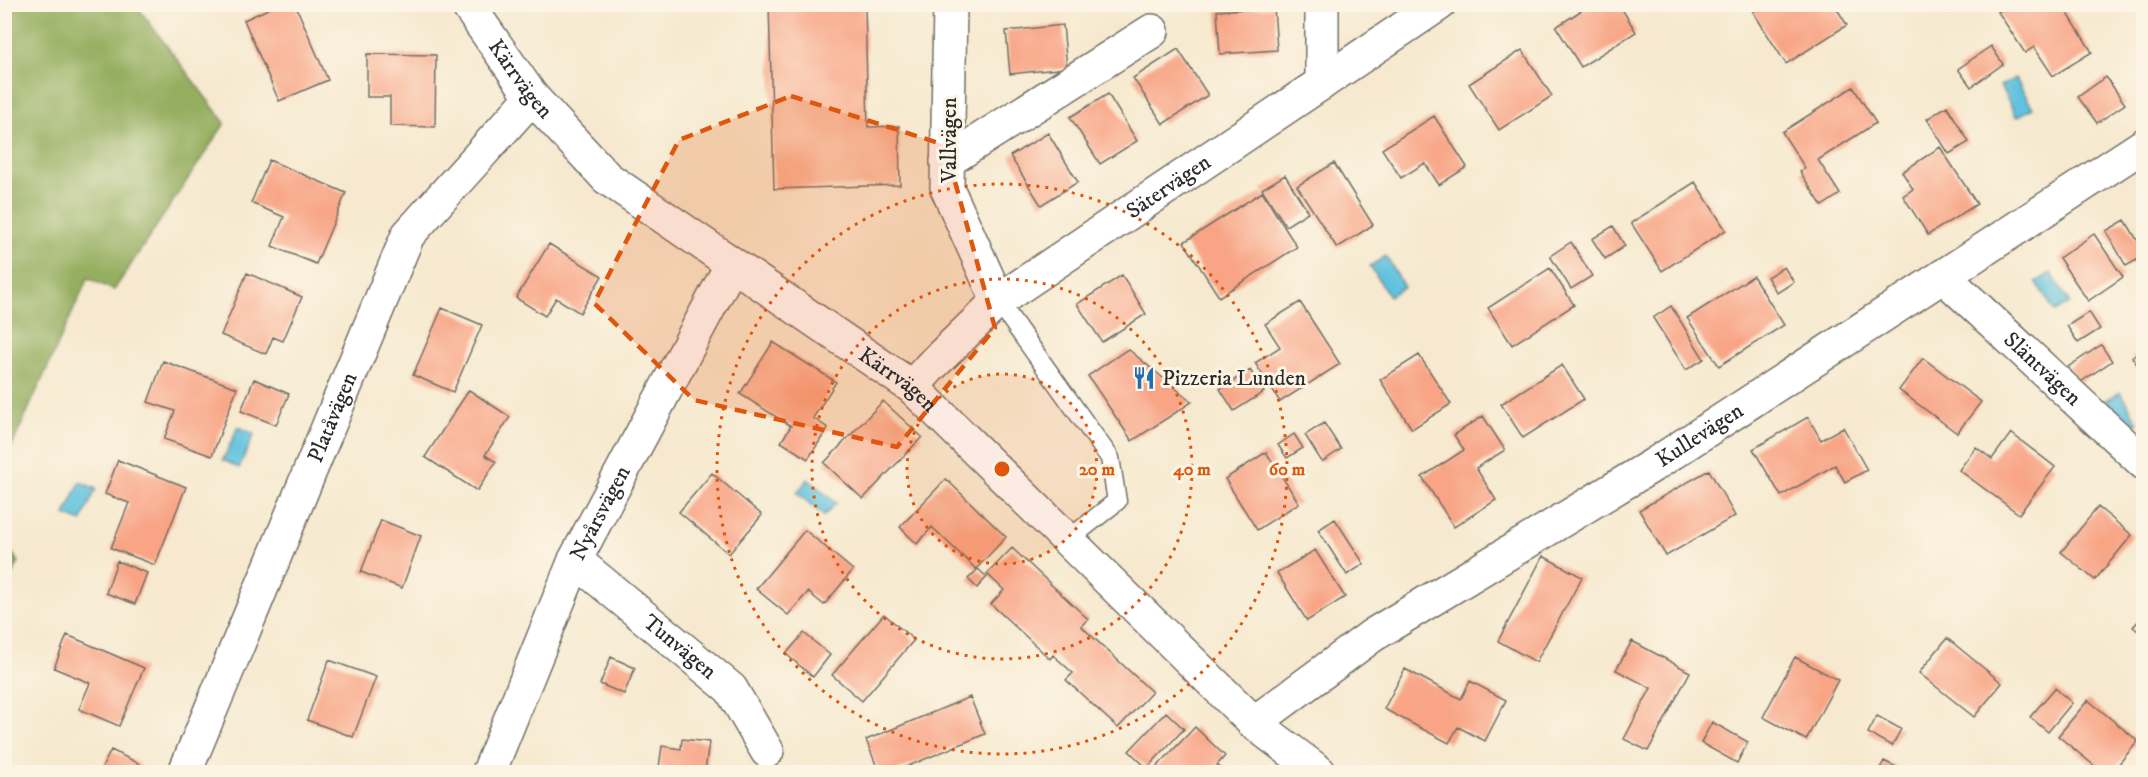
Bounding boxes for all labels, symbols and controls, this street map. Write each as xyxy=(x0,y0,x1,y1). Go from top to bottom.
street label: Kärrvägen xyxy=(482,34,559,125)
street label: Vallvägen xyxy=(936,97,963,184)
street label: Sätervägen xyxy=(1121,148,1216,224)
street label: Släntvägen xyxy=(1998,326,2087,412)
street label: Kärrvägen xyxy=(854,341,943,418)
restaurant icon: Pizzeria Lunden xyxy=(1131,365,1157,391)
place label: Pizzeria Lunden xyxy=(1162,365,1307,392)
street label: Platåvägen xyxy=(302,368,363,467)
street label: Kullevägen xyxy=(1651,396,1749,473)
centre of rings xyxy=(992,459,1012,479)
text: 20 m xyxy=(1079,459,1115,481)
text: 40 m xyxy=(1172,459,1211,481)
text: 60 m xyxy=(1269,459,1306,481)
street label: Nyårsvägen xyxy=(564,461,636,565)
street label: Tunvägen xyxy=(638,608,722,685)

